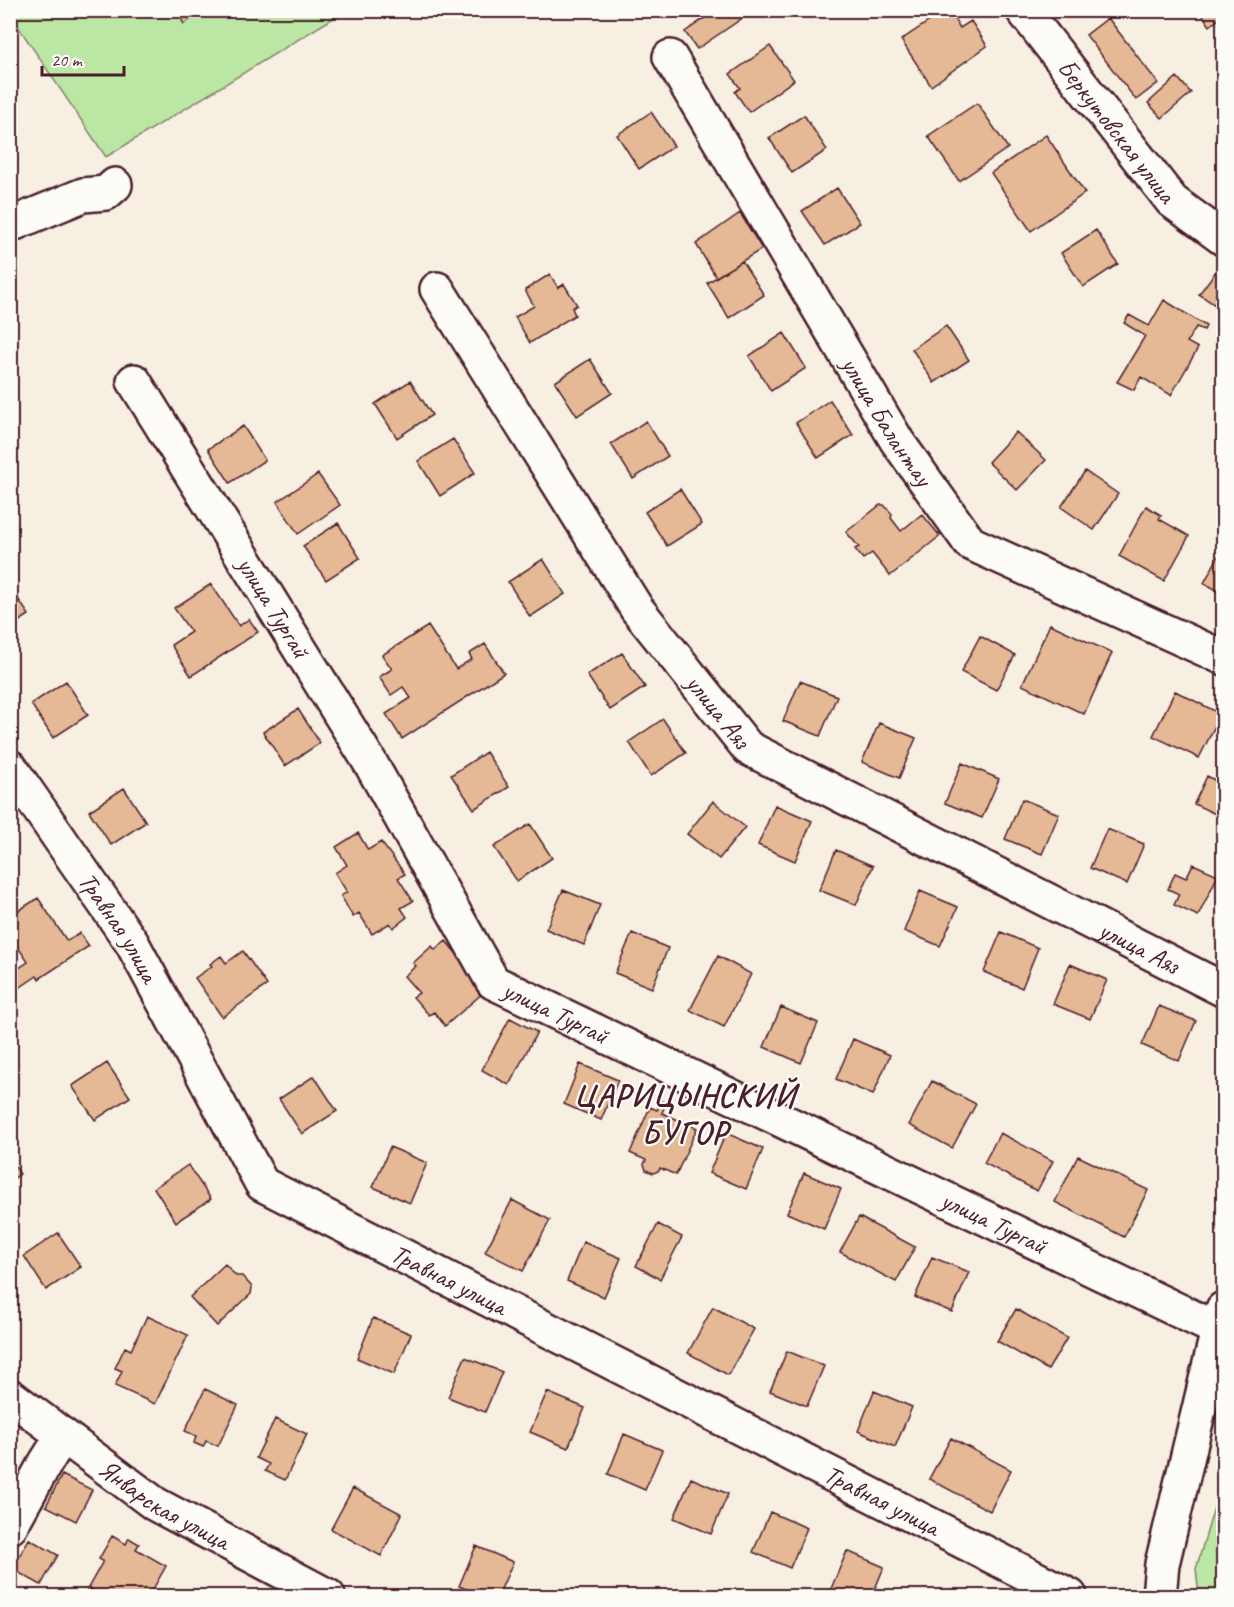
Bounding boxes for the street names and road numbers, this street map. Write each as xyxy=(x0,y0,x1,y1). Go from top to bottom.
street label: Беркутовская улица xyxy=(1050,52,1184,211)
street label: улица Балантау xyxy=(833,349,941,494)
street label: улица Тургай xyxy=(229,549,318,666)
street label: улица Аяз xyxy=(677,666,759,757)
street label: Травная улица xyxy=(71,866,167,990)
street label: улица Аяз xyxy=(1092,912,1187,983)
street label: улица Тургай xyxy=(496,972,616,1053)
street label: улица Тургай xyxy=(934,1182,1054,1263)
street label: Травная улица xyxy=(386,1237,514,1324)
street label: Январская улица xyxy=(92,1452,237,1559)
street label: Травная улица xyxy=(819,1458,947,1545)

